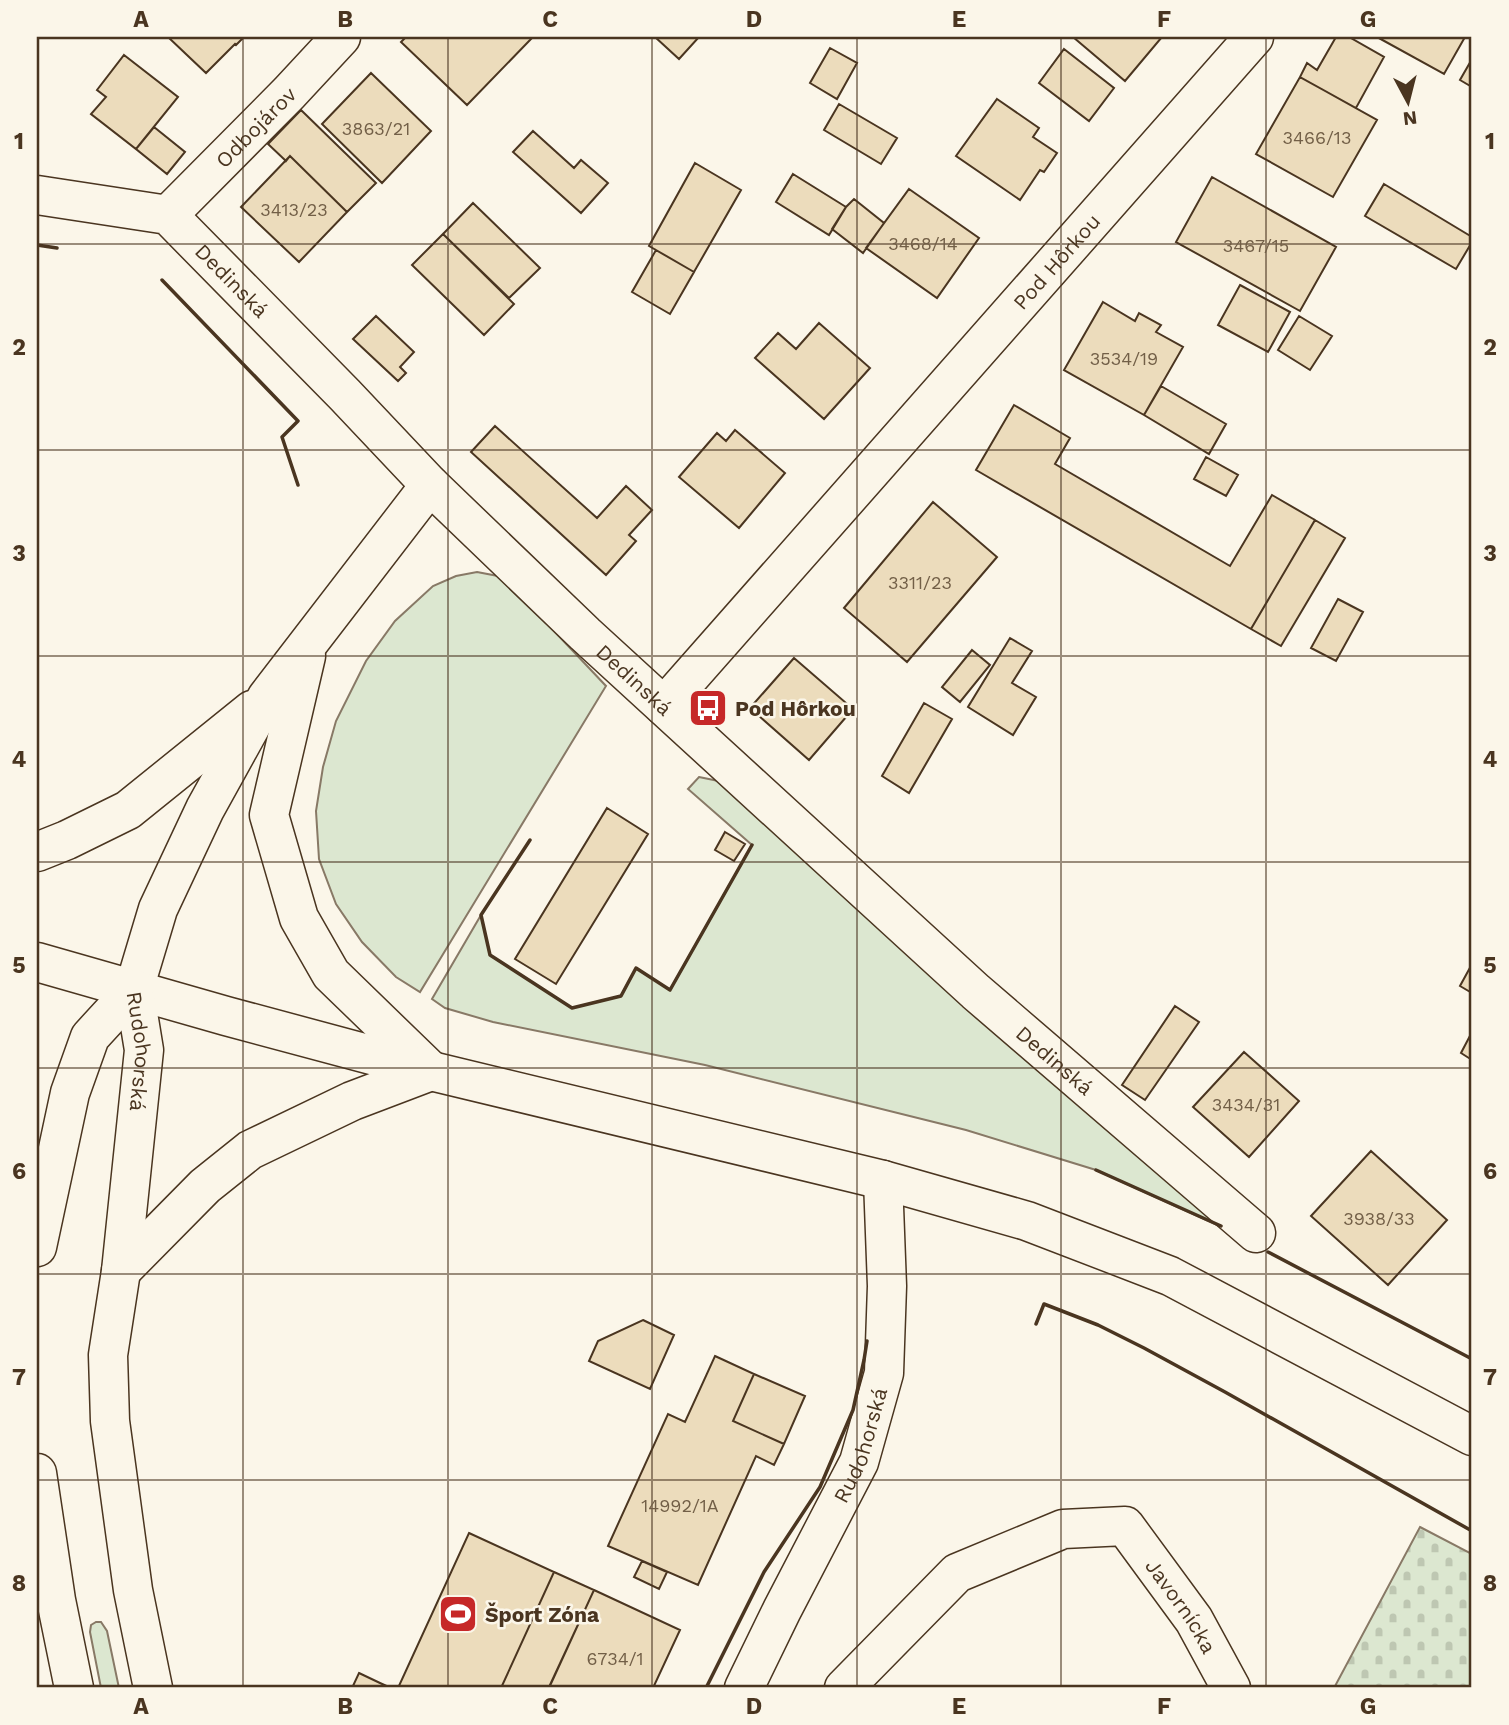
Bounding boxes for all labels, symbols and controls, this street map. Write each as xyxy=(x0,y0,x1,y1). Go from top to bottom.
text: A xyxy=(133,6,149,33)
text: B xyxy=(337,6,353,33)
text: C xyxy=(542,6,558,33)
text: D xyxy=(746,6,762,33)
text: E xyxy=(952,6,966,33)
text: F xyxy=(1157,6,1171,33)
text: G xyxy=(1360,6,1376,33)
north arrow xyxy=(1372,66,1442,136)
street label: Odbojárov xyxy=(210,81,301,173)
text: N xyxy=(1402,106,1418,131)
house number: 3863/21 xyxy=(342,118,410,139)
house number: 3466/13 xyxy=(1283,127,1351,148)
text: 1 xyxy=(14,128,24,155)
text: 1 xyxy=(1485,128,1495,155)
house number: 3413/23 xyxy=(260,199,328,220)
street label: Pod Hôrkou xyxy=(1007,208,1105,314)
house number: 3468/14 xyxy=(888,233,958,254)
house number: 3467/15 xyxy=(1223,235,1289,256)
street label: Dedinská xyxy=(190,238,274,322)
text: 2 xyxy=(12,334,26,361)
text: 2 xyxy=(1483,334,1497,361)
house number: 3534/19 xyxy=(1090,348,1158,369)
text: 3 xyxy=(12,540,26,567)
text: 3 xyxy=(1483,540,1497,567)
house number: 3311/23 xyxy=(888,572,952,593)
street label: Dedinská xyxy=(592,639,678,720)
bus stop icon: Pod Hôrkou xyxy=(687,687,729,729)
place label: Pod Hôrkou xyxy=(735,696,856,721)
text: 4 xyxy=(12,746,27,773)
text: 4 xyxy=(1483,746,1498,773)
text: 5 xyxy=(12,952,26,979)
text: 5 xyxy=(1483,952,1497,979)
street label: Rudohorská xyxy=(122,989,157,1113)
street label: Dedinská xyxy=(1011,1020,1099,1100)
house number: 3434/31 xyxy=(1212,1094,1280,1115)
text: 6 xyxy=(12,1158,26,1185)
text: 6 xyxy=(1483,1158,1497,1185)
house number: 3938/33 xyxy=(1343,1208,1415,1229)
text: 7 xyxy=(12,1364,26,1391)
text: 7 xyxy=(1483,1364,1497,1391)
street label: Rudohorská xyxy=(828,1385,892,1507)
house number: 14992/1A xyxy=(641,1495,719,1516)
street label: Javornícka xyxy=(1141,1554,1222,1658)
text: 8 xyxy=(12,1570,26,1597)
text: 8 xyxy=(1483,1570,1497,1597)
sports icon: Šport Zóna xyxy=(437,1593,479,1635)
place label: Šport Zóna xyxy=(485,1602,600,1627)
house number: 6734/1 xyxy=(586,1648,644,1669)
text: A xyxy=(133,1693,149,1720)
text: B xyxy=(337,1693,353,1720)
text: C xyxy=(542,1693,558,1720)
text: D xyxy=(746,1693,762,1720)
text: E xyxy=(952,1693,966,1720)
text: F xyxy=(1157,1693,1171,1720)
text: G xyxy=(1360,1693,1376,1720)

